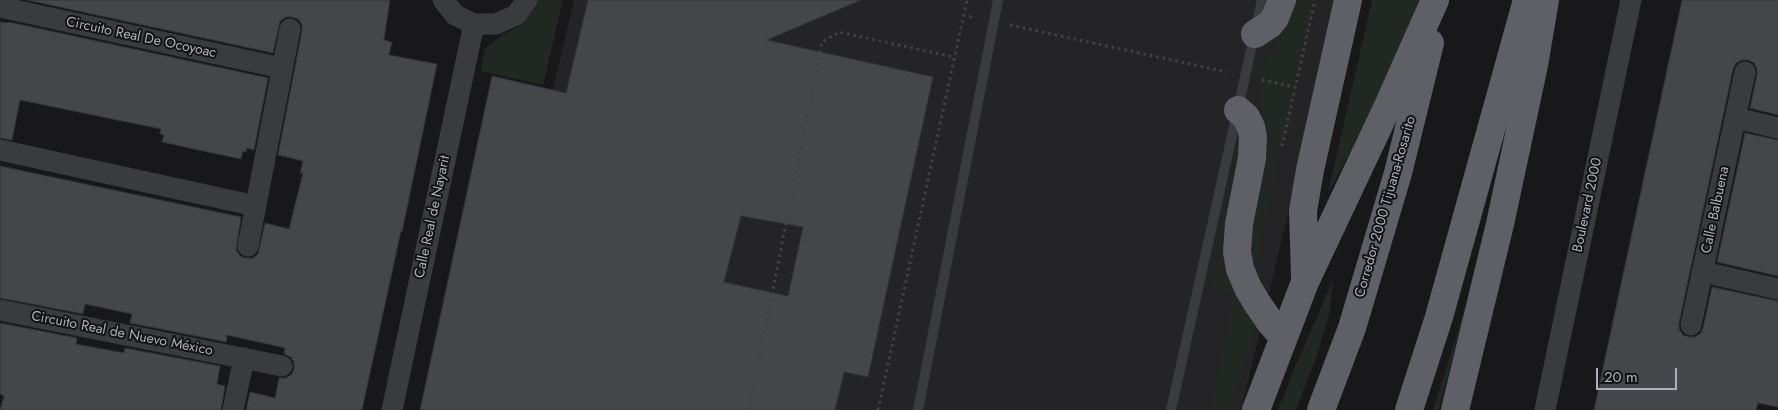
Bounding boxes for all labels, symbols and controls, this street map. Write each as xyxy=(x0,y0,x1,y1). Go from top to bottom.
street label: Circuito Real De Ocoyoac xyxy=(64,14,218,62)
street label: Corredor 2000 Tijuana-Rosarito xyxy=(1352,114,1420,300)
street label: Calle Real de Nayarit xyxy=(412,154,454,280)
street label: Boulevard 2000 xyxy=(1570,156,1606,254)
street label: Calle Balbuena xyxy=(1699,165,1733,255)
street label: Circuito Real de Nuevo México xyxy=(30,308,214,360)
scale bar xyxy=(1598,358,1679,390)
text: 20 m xyxy=(1604,366,1638,388)

